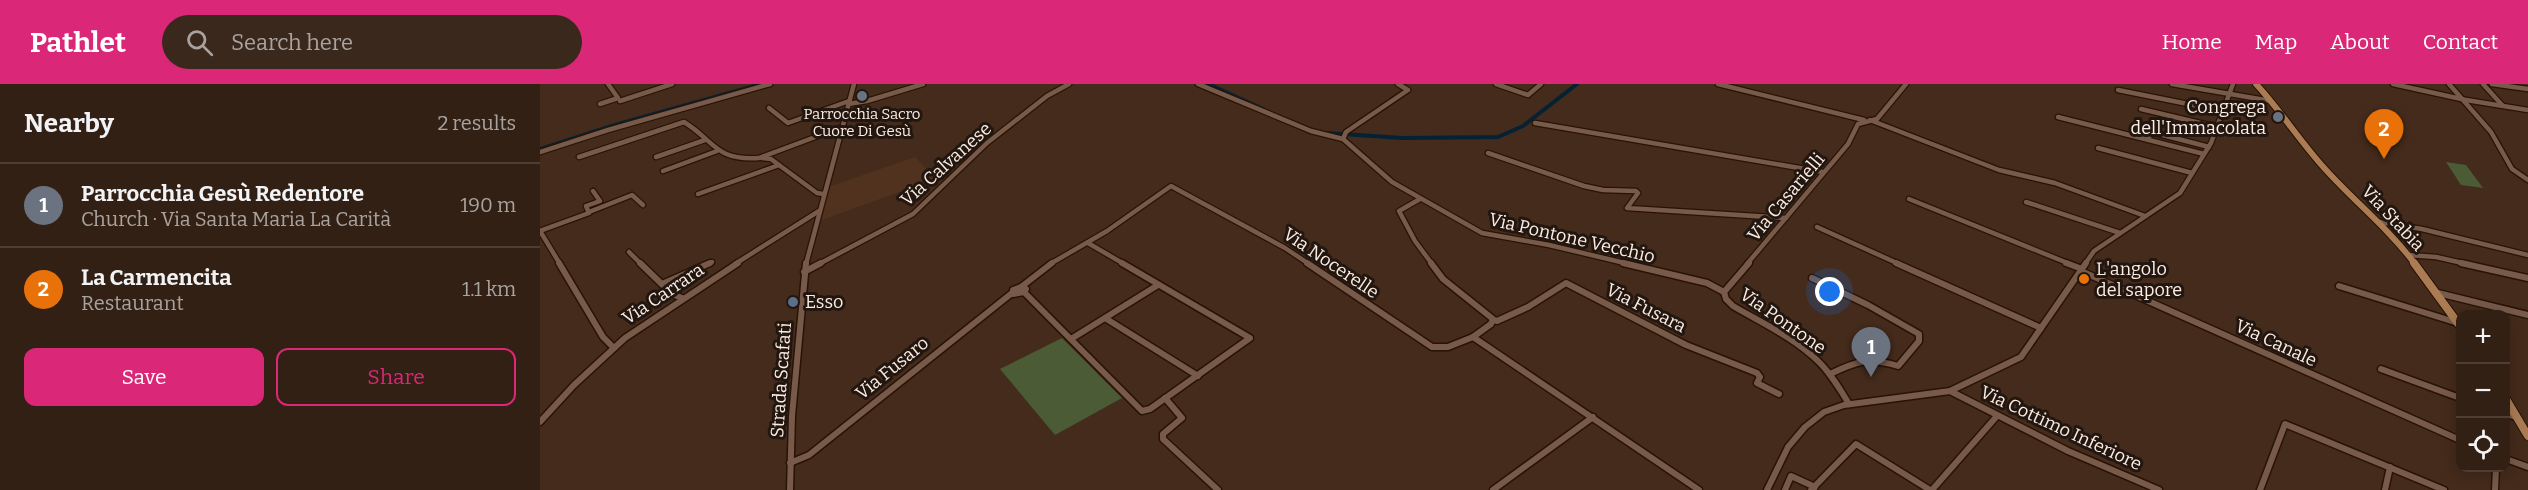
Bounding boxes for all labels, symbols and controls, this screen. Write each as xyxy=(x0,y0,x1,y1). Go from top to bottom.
search box xyxy=(162,15,582,69)
text: Pathlet xyxy=(30,26,126,59)
icon: search xyxy=(183,26,216,59)
text: Search here xyxy=(231,29,353,56)
text: Home xyxy=(2162,29,2222,55)
text: Map xyxy=(2255,29,2297,55)
text: About xyxy=(2330,29,2390,55)
text: Contact xyxy=(2423,29,2498,55)
marker: Parrocchia Sacro Cuore Di Gesù xyxy=(855,89,869,103)
place label: Congrega dell'Immacolata xyxy=(2131,96,2266,139)
place label: Parrocchia Sacro Cuore Di Gesù xyxy=(803,105,921,140)
text: Nearby xyxy=(24,108,114,139)
marker: Congrega dell'Immacolata xyxy=(2271,110,2285,124)
pin: 2 xyxy=(2364,110,2404,159)
text: 2 results xyxy=(437,111,516,135)
street label: Via Calvanese xyxy=(896,117,996,211)
street label: Via Casarielli xyxy=(1743,148,1829,246)
text: Parrocchia Gesù Redentore xyxy=(81,180,364,207)
street label: Via Stabia xyxy=(2357,180,2429,256)
text: 1 xyxy=(39,193,48,217)
text: 190 m xyxy=(460,193,516,217)
text: Church · Via Santa Maria La Carità xyxy=(81,207,391,231)
street label: Via Pontone Vecchio xyxy=(1487,208,1657,268)
street label: Via Nocerelle xyxy=(1279,223,1383,303)
place label: L'angolo del sapore xyxy=(2096,258,2182,301)
street label: Via Carrara xyxy=(618,259,708,329)
text: La Carmencita xyxy=(81,264,232,291)
marker: L'angolo del sapore xyxy=(2077,272,2091,286)
text: 2 xyxy=(38,277,49,301)
text: 1.1 km xyxy=(462,277,516,301)
your location xyxy=(1815,277,1844,306)
street label: Via Fusara xyxy=(1602,278,1690,338)
street label: Via Pontone xyxy=(1736,283,1830,359)
text: Restaurant xyxy=(81,291,184,315)
place label: Esso xyxy=(805,291,843,313)
marker: Esso xyxy=(786,295,800,309)
map controls xyxy=(2456,310,2510,472)
button: + xyxy=(2456,310,2510,364)
street label: Via Canale xyxy=(2232,315,2320,371)
street label: Strada Scafati xyxy=(766,322,796,438)
pin: 1 xyxy=(1852,328,1890,377)
street label: Via Fusaro xyxy=(851,332,933,404)
button: Save xyxy=(24,348,264,406)
button: Share xyxy=(276,348,516,406)
button: − xyxy=(2456,364,2510,418)
street label: Via Cottimo Inferiore xyxy=(1977,381,2145,475)
button: locate xyxy=(2456,418,2510,472)

